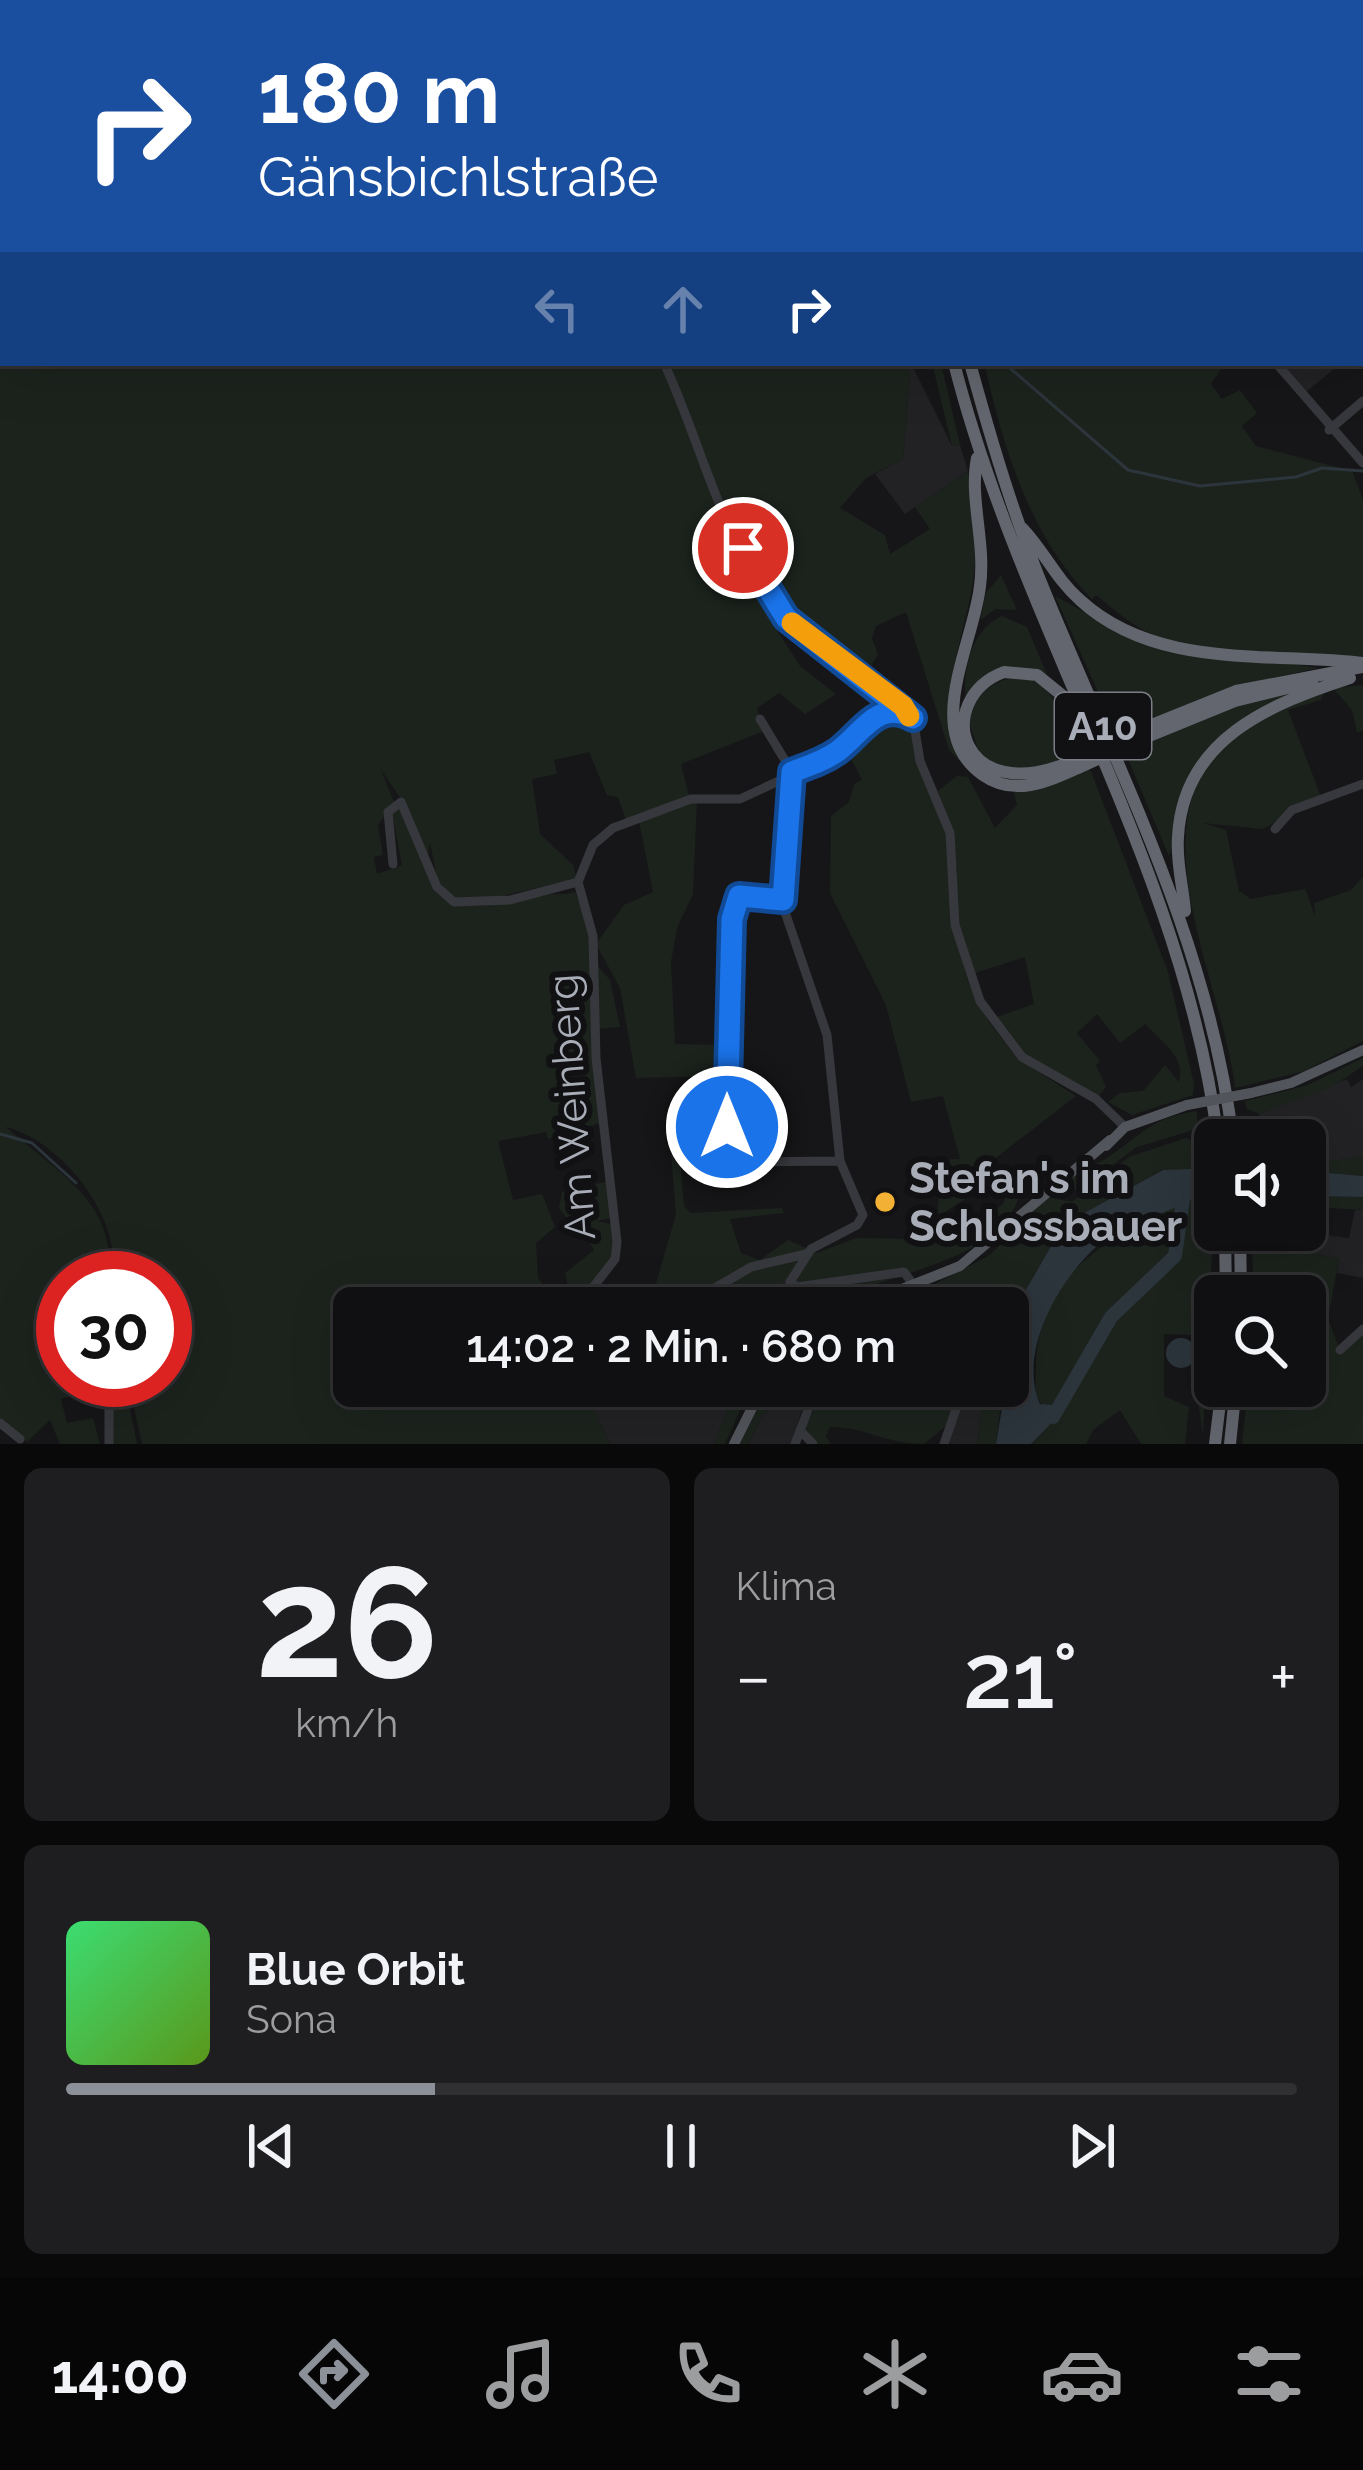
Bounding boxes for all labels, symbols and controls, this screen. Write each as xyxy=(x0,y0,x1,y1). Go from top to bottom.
text: 180 m xyxy=(258,44,500,143)
icon: right xyxy=(60,48,216,204)
text: Gänsbichlstraße xyxy=(258,145,658,209)
icon: left xyxy=(524,276,590,342)
icon: ahead xyxy=(650,276,716,342)
icon: right xyxy=(776,276,842,342)
pin xyxy=(692,497,794,599)
icon: arrive xyxy=(710,515,776,581)
road number: A10 xyxy=(1055,693,1151,759)
street label: Am Weinberg xyxy=(538,972,605,1242)
position arrow xyxy=(664,1064,790,1190)
map controls xyxy=(1194,1119,1326,1407)
button: sound xyxy=(1194,1119,1326,1251)
place label: Stefan's im Schlossbauer xyxy=(909,1154,1182,1251)
marker: Stefan's im Schlossbauer xyxy=(872,1189,898,1215)
speed limit sign: 30 xyxy=(36,1251,192,1407)
button: search xyxy=(1194,1275,1326,1407)
text: 14:02 · 2 Min. · 680 m xyxy=(466,1320,896,1373)
text: 26 xyxy=(255,1530,438,1714)
text: Klima xyxy=(736,1563,837,1609)
text: 21° xyxy=(963,1623,1078,1729)
text: − xyxy=(736,1638,771,1715)
text: + xyxy=(1270,1638,1297,1715)
text: km/h xyxy=(295,1700,398,1746)
text: Blue Orbit xyxy=(246,1943,465,1996)
text: Sona xyxy=(246,1996,337,2042)
icon: previous xyxy=(238,2113,304,2179)
icon: pause xyxy=(648,2113,714,2179)
icon: next xyxy=(1059,2113,1125,2179)
icon: directions xyxy=(292,2332,376,2416)
icon: music xyxy=(479,2332,563,2416)
icon: phone xyxy=(666,2332,750,2416)
icon: climate xyxy=(853,2332,937,2416)
icon: car xyxy=(1040,2332,1124,2416)
icon: filters xyxy=(1227,2332,1311,2416)
text: 14:00 xyxy=(52,2342,189,2406)

